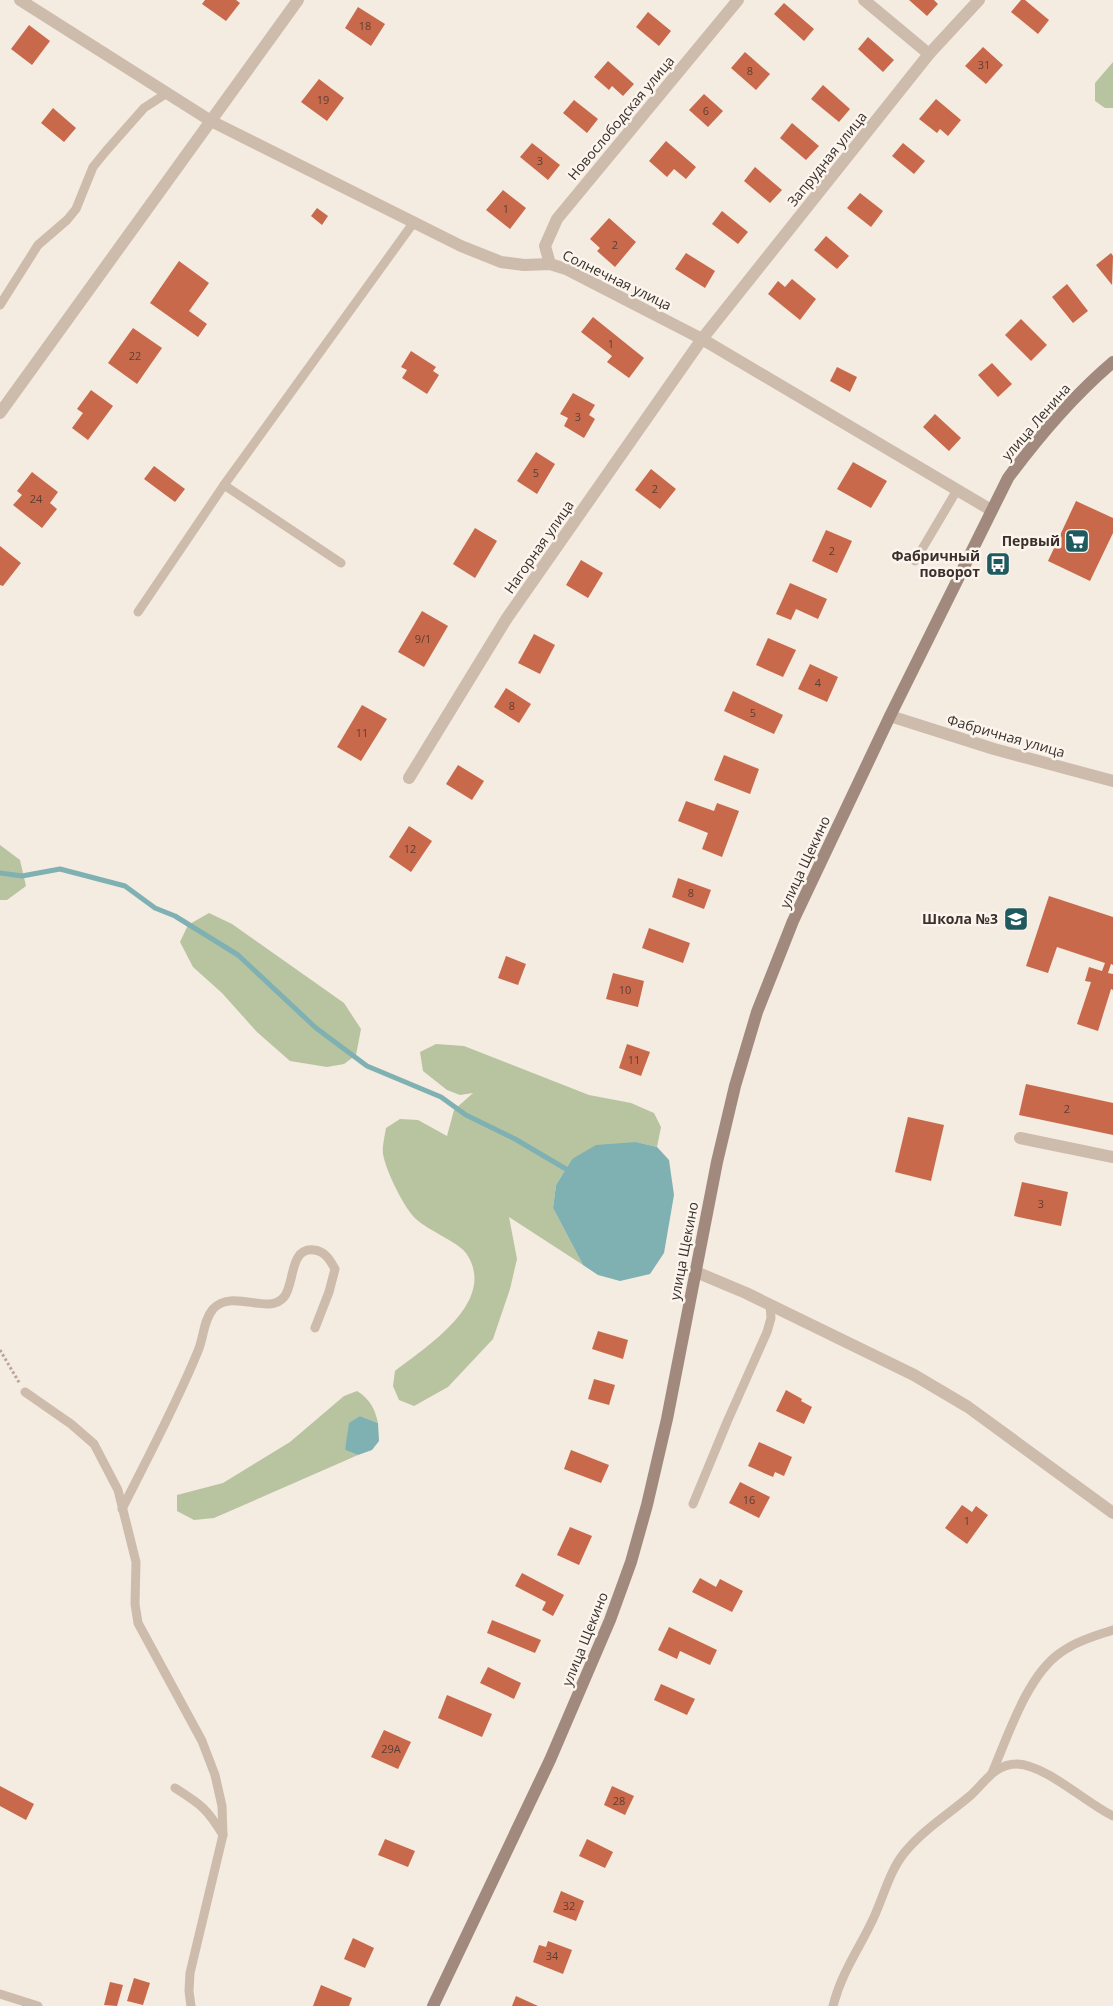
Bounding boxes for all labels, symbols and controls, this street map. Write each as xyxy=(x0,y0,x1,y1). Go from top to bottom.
house number: 18 xyxy=(359,18,371,33)
street label: Новослободская улица xyxy=(563,52,678,184)
house number: 31 xyxy=(978,57,990,72)
house number: 8 xyxy=(747,63,753,78)
house number: 19 xyxy=(317,92,329,107)
house number: 6 xyxy=(703,103,709,118)
street label: Запрудная улица xyxy=(782,107,871,210)
house number: 3 xyxy=(537,153,543,168)
house number: 1 xyxy=(503,201,509,216)
house number: 2 xyxy=(612,237,618,252)
street label: Солнечная улица xyxy=(560,245,675,314)
house number: 1 xyxy=(608,336,614,351)
house number: 22 xyxy=(129,348,141,363)
street label: улица Ленина xyxy=(997,379,1074,464)
house number: 3 xyxy=(575,409,581,424)
house number: 5 xyxy=(533,465,539,480)
house number: 2 xyxy=(652,481,658,496)
house number: 24 xyxy=(30,491,43,506)
street label: Нагорная улица xyxy=(499,496,578,597)
supermarket icon: Первый xyxy=(1064,528,1090,554)
place label: Первый xyxy=(1002,531,1060,550)
house number: 2 xyxy=(829,543,835,558)
place label: Фабричный поворот xyxy=(891,546,980,581)
bus stop icon: Фабричный поворот xyxy=(985,551,1011,577)
house number: 9/1 xyxy=(415,631,431,646)
house number: 4 xyxy=(815,675,822,690)
house number: 8 xyxy=(509,698,515,713)
house number: 5 xyxy=(750,705,756,720)
street label: Фабричная улица xyxy=(945,710,1067,761)
house number: 11 xyxy=(356,725,368,740)
street label: улица Щекино xyxy=(775,813,834,911)
house number: 12 xyxy=(404,841,416,856)
house number: 8 xyxy=(688,885,694,900)
school or university icon: Школа №3 xyxy=(1003,906,1029,932)
place label: Школа №3 xyxy=(922,909,998,928)
house number: 10 xyxy=(619,982,631,997)
house number: 11 xyxy=(628,1052,640,1067)
house number: 2 xyxy=(1064,1101,1070,1116)
house number: 3 xyxy=(1038,1196,1044,1211)
street label: улица Щекино xyxy=(665,1200,702,1302)
house number: 16 xyxy=(743,1492,755,1507)
house number: 1 xyxy=(964,1513,970,1528)
street label: улица Щекино xyxy=(557,1589,612,1689)
house number: 29А xyxy=(381,1741,401,1756)
house number: 28 xyxy=(613,1793,625,1808)
house number: 32 xyxy=(563,1898,575,1913)
house number: 34 xyxy=(546,1948,559,1963)

